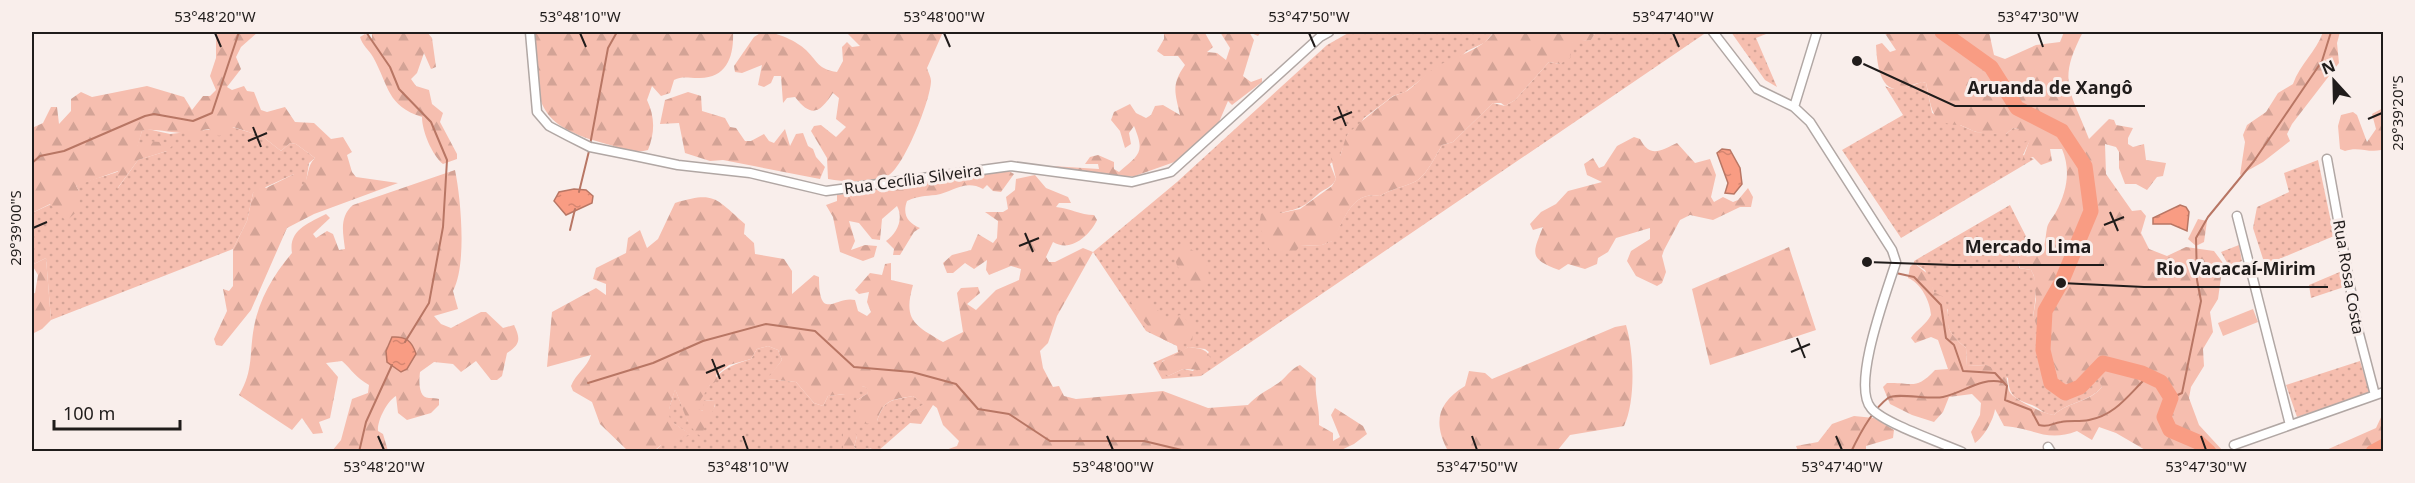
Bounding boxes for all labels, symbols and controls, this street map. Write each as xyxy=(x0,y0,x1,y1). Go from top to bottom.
text: 53°48'20"W xyxy=(174,6,256,26)
text: 53°48'10"W xyxy=(539,6,621,26)
text: 53°48'00"W xyxy=(903,6,985,26)
text: 53°47'50"W xyxy=(1268,6,1350,26)
text: 53°47'40"W xyxy=(1632,6,1714,26)
text: 53°47'30"W xyxy=(1997,6,2079,26)
north arrow xyxy=(2304,51,2364,111)
text: N xyxy=(2318,54,2339,80)
callout: Aruanda de Xangô xyxy=(1955,70,2145,106)
text: Aruanda de Xangô xyxy=(1967,75,2133,99)
text: 29°39'20"S xyxy=(2387,75,2407,151)
street label: Rua Cecília Silveira xyxy=(843,158,983,200)
text: 29°39'00"S xyxy=(5,190,25,266)
street label: Rua Rosa Costa xyxy=(2328,218,2370,336)
callout: Mercado Lima xyxy=(1953,229,2104,265)
text: Mercado Lima xyxy=(1965,234,2091,258)
callout: Rio Vacacaí-Mirim xyxy=(2144,251,2328,287)
text: Rio Vacacaí-Mirim xyxy=(2156,256,2316,280)
scale bar xyxy=(54,393,180,431)
text: 100 m xyxy=(63,401,115,425)
text: 53°48'20"W xyxy=(343,456,425,476)
text: 53°48'10"W xyxy=(707,456,789,476)
text: 53°48'00"W xyxy=(1072,456,1154,476)
text: 53°47'50"W xyxy=(1436,456,1518,476)
text: 53°47'40"W xyxy=(1801,456,1883,476)
text: 53°47'30"W xyxy=(2165,456,2247,476)

